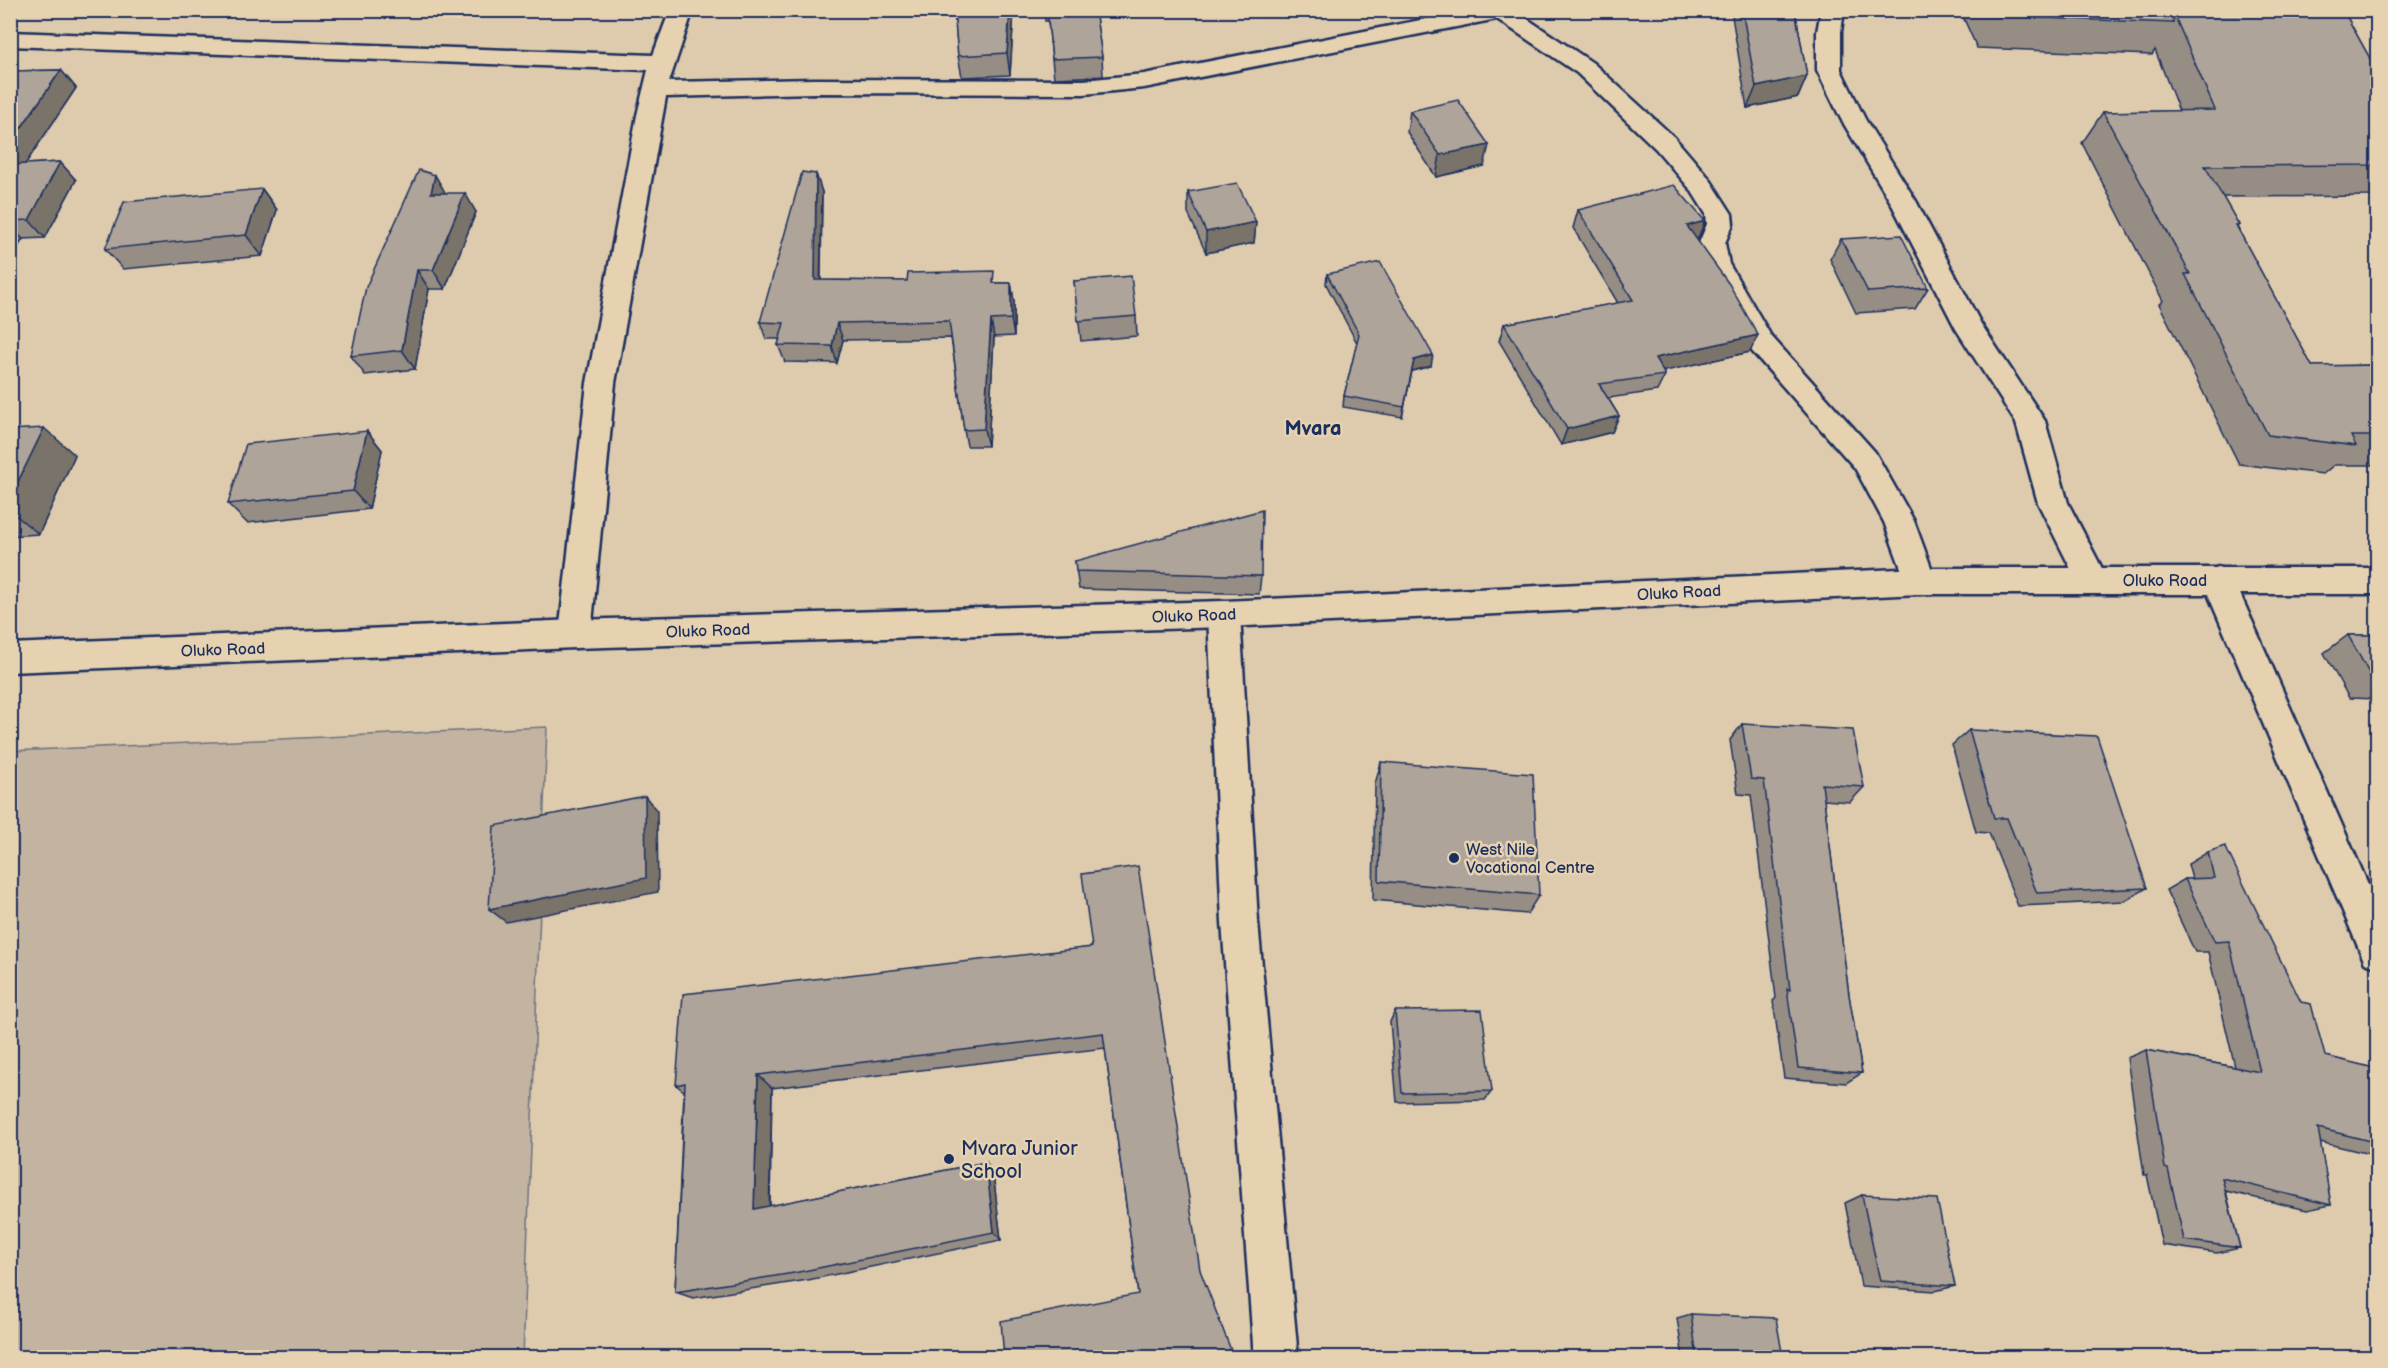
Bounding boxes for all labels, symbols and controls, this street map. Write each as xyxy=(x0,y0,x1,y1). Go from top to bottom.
district label: Mvara xyxy=(1285,417,1341,441)
street label: Oluko Road xyxy=(2123,572,2207,591)
street label: Oluko Road xyxy=(1636,582,1722,605)
street label: Oluko Road xyxy=(1152,606,1237,627)
street label: Oluko Road xyxy=(666,621,751,642)
street label: Oluko Road xyxy=(181,640,266,661)
place label: West Nile Vocational Centre xyxy=(1466,841,1595,878)
marker: West Nile Vocational Centre xyxy=(1447,851,1461,865)
place label: Mvara Junior School xyxy=(961,1137,1078,1184)
marker: Mvara Junior School xyxy=(942,1152,956,1166)

